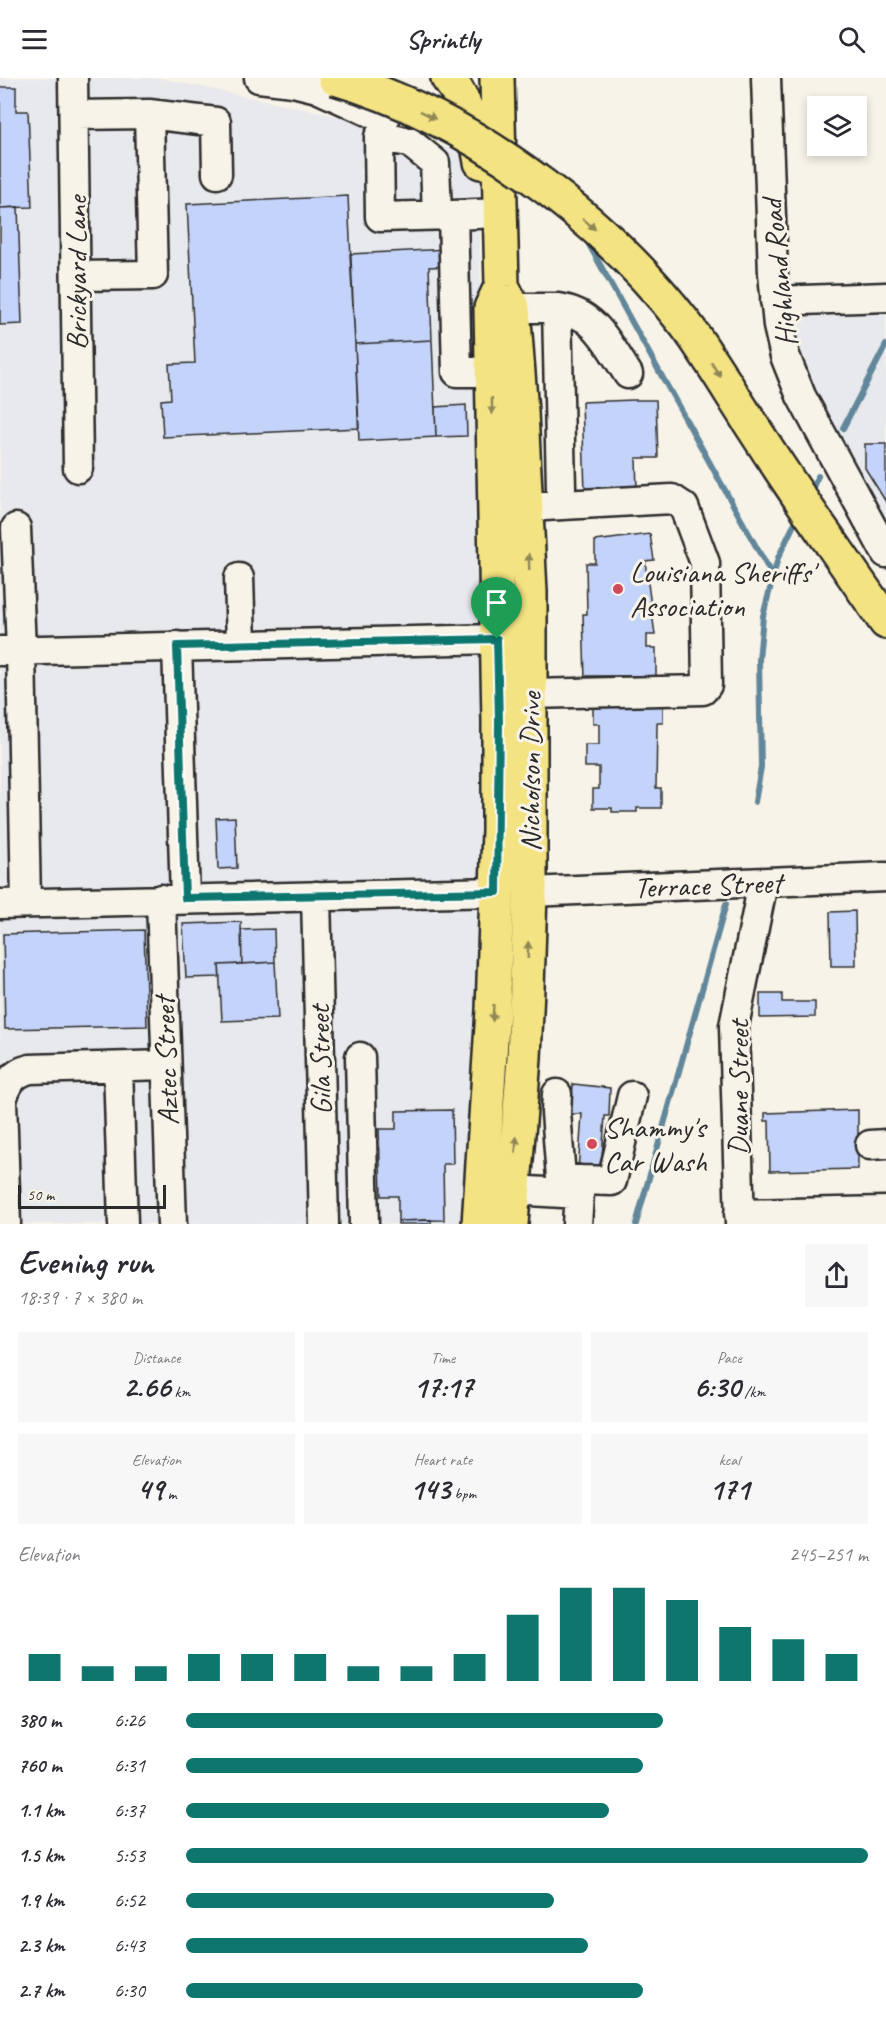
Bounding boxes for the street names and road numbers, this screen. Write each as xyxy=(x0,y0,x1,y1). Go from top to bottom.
street label: Highland Road xyxy=(752,193,806,349)
street label: Brickyard Lane xyxy=(57,194,95,350)
street label: Nicholson Drive xyxy=(511,690,549,852)
street label: Terrace Street xyxy=(633,863,787,907)
street label: Aztec Street xyxy=(145,992,187,1126)
street label: Gila Street xyxy=(300,1002,340,1115)
street label: Duane Street xyxy=(719,1017,757,1156)

